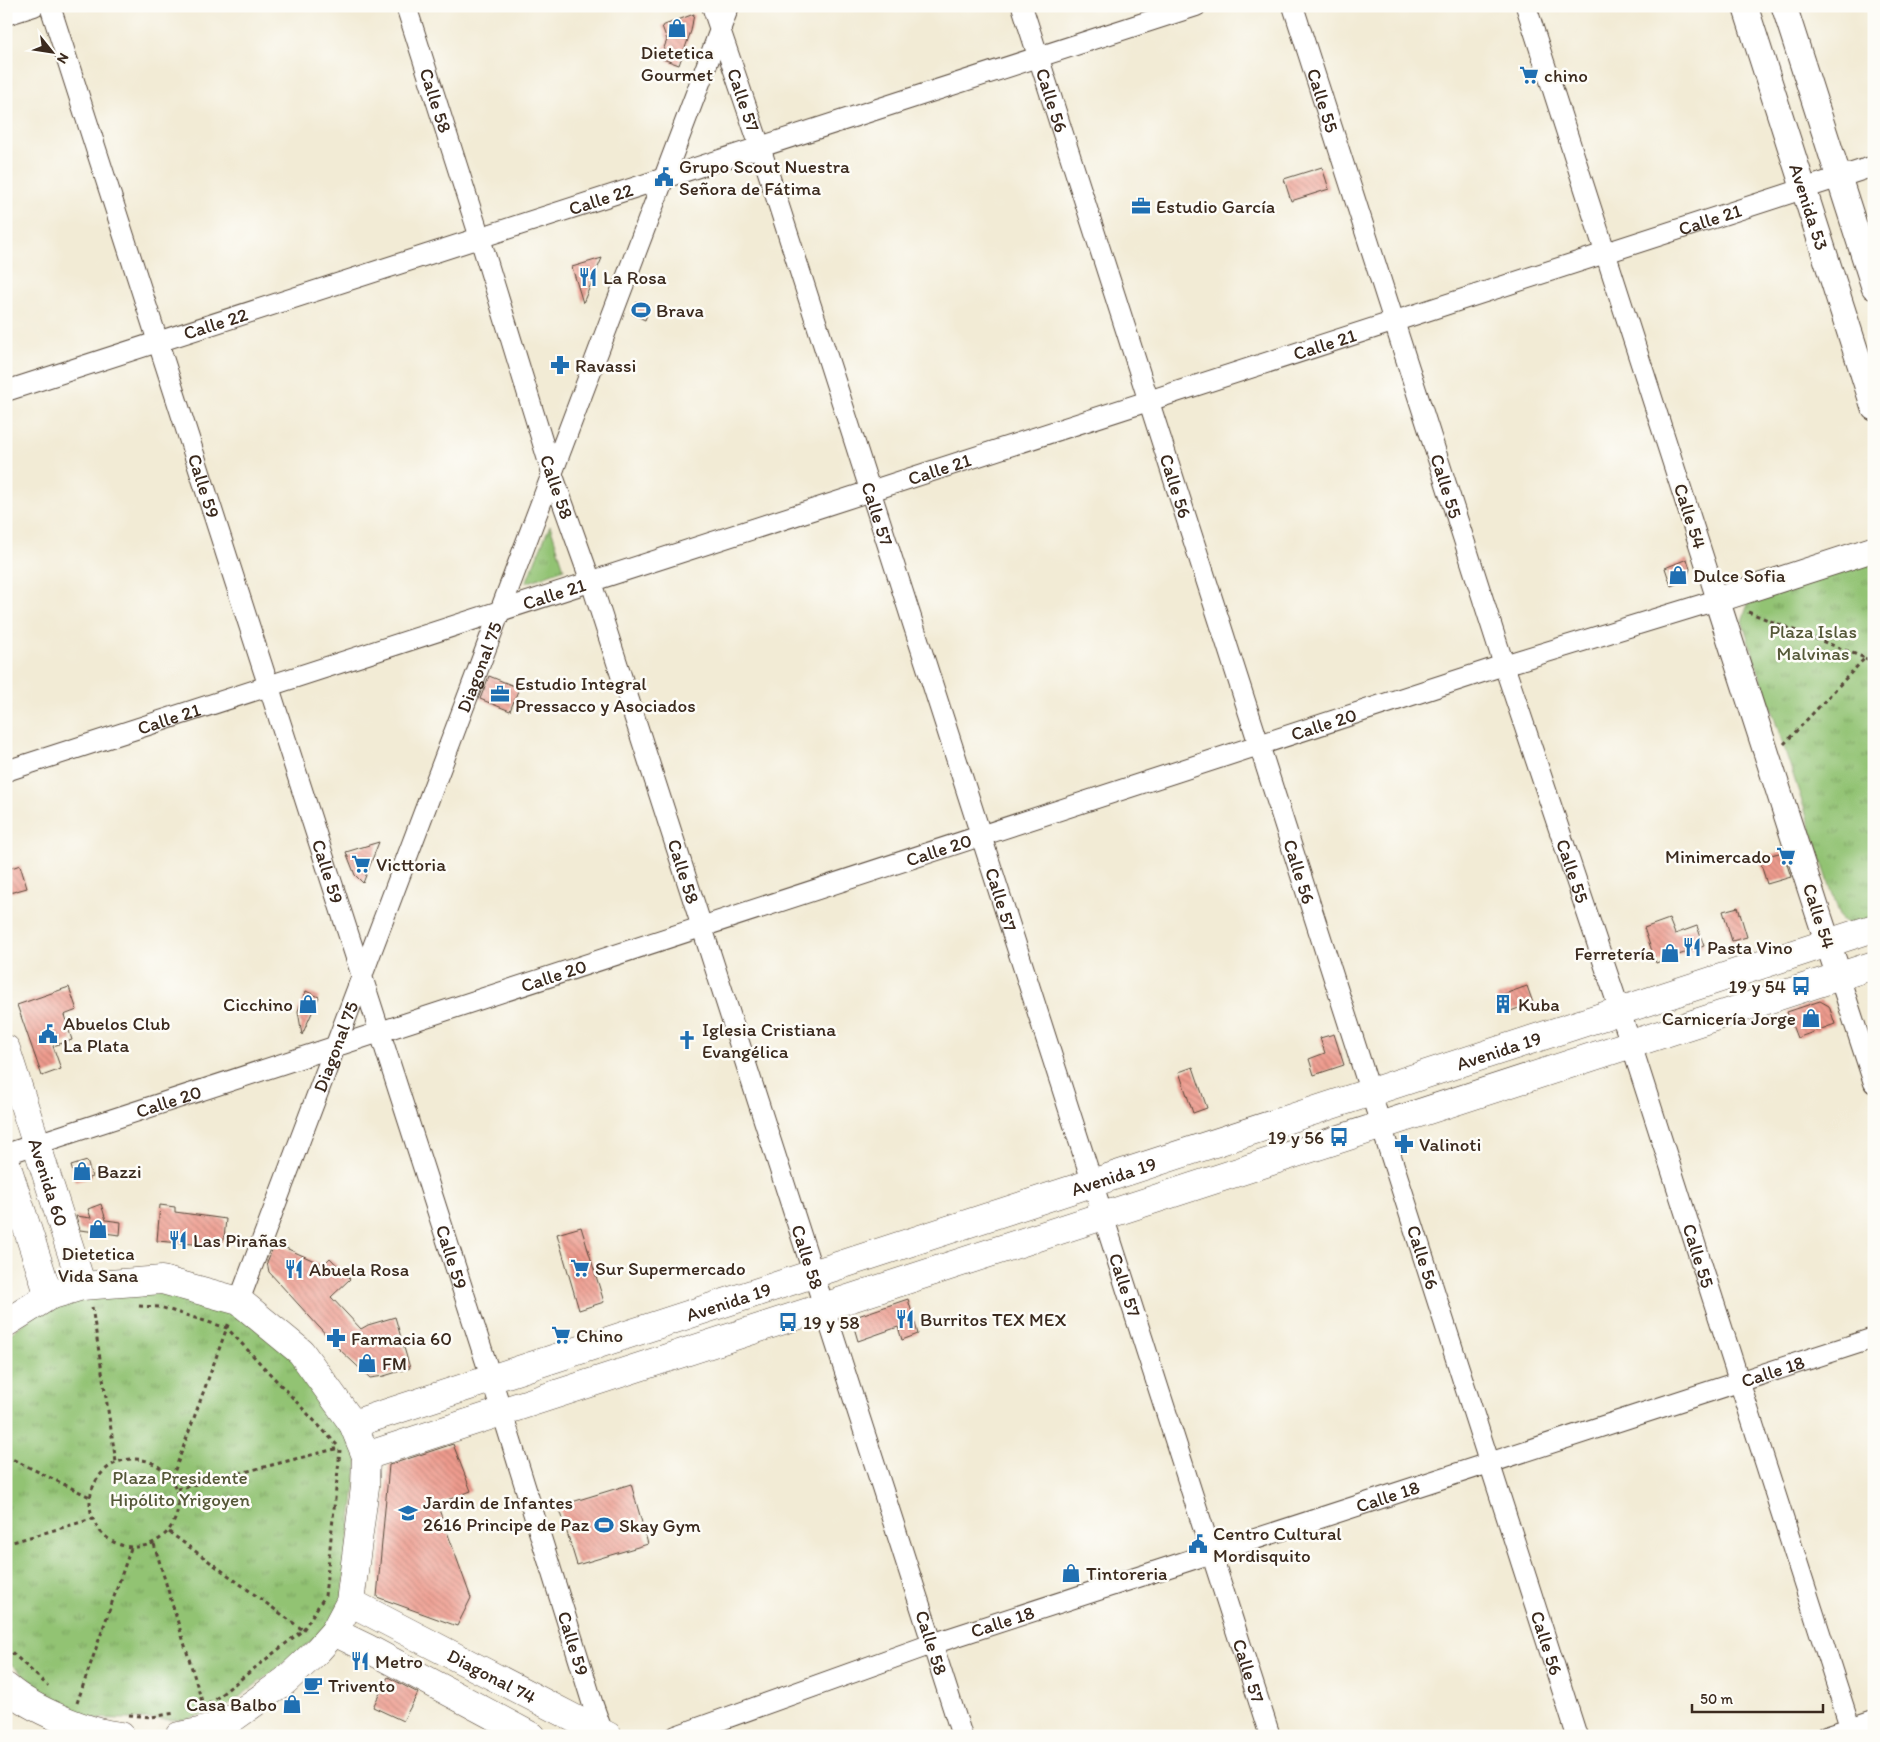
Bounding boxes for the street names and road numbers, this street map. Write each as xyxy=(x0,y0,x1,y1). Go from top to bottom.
street label: Calle 58 xyxy=(415,65,457,136)
street label: Calle 57 xyxy=(722,65,765,134)
street label: Calle 56 xyxy=(1031,65,1073,135)
street label: Calle 55 xyxy=(1302,65,1344,135)
street label: Avenida 53 xyxy=(1785,161,1834,253)
street label: Calle 22 xyxy=(566,177,636,220)
street label: Calle 21 xyxy=(1675,198,1745,240)
street label: Calle 22 xyxy=(180,302,250,344)
street label: Calle 21 xyxy=(1290,323,1359,365)
street label: Calle 21 xyxy=(905,448,974,490)
street label: Calle 59 xyxy=(183,451,225,521)
street label: Calle 56 xyxy=(1155,451,1197,521)
street label: Calle 55 xyxy=(1426,451,1468,521)
street label: Calle 58 xyxy=(536,452,579,522)
street label: Calle 57 xyxy=(857,479,899,548)
street label: Calle 54 xyxy=(1669,480,1711,552)
street label: Calle 21 xyxy=(519,573,589,614)
street label: Diagonal 75 xyxy=(451,618,507,716)
street label: Calle 21 xyxy=(134,697,203,739)
street label: Calle 20 xyxy=(1288,702,1359,745)
street label: Calle 20 xyxy=(903,828,974,871)
street label: Calle 59 xyxy=(307,836,349,906)
street label: Calle 58 xyxy=(663,836,705,907)
street label: Calle 56 xyxy=(1279,836,1321,907)
street label: Calle 55 xyxy=(1552,836,1594,906)
street label: Calle 57 xyxy=(980,864,1022,934)
street label: Calle 54 xyxy=(1798,880,1840,952)
street label: Calle 20 xyxy=(518,954,589,997)
street label: Diagonal 75 xyxy=(308,998,363,1095)
street label: Avenida 19 xyxy=(1453,1026,1544,1075)
street label: Calle 20 xyxy=(133,1079,204,1122)
street label: Avenida 60 xyxy=(24,1135,74,1229)
street label: Avenida 19 xyxy=(1068,1151,1159,1201)
street label: Calle 55 xyxy=(1678,1221,1720,1291)
street label: Calle 59 xyxy=(431,1222,473,1292)
street label: Calle 58 xyxy=(787,1222,829,1292)
street label: Calle 56 xyxy=(1402,1222,1444,1292)
street label: Calle 57 xyxy=(1104,1250,1146,1320)
street label: Avenida 19 xyxy=(683,1277,774,1326)
street label: Calle 18 xyxy=(1738,1350,1807,1392)
street label: Calle 18 xyxy=(1353,1475,1422,1517)
street label: Calle 18 xyxy=(968,1600,1037,1642)
street label: Calle 58 xyxy=(911,1607,953,1678)
street label: Calle 59 xyxy=(553,1608,595,1678)
street label: Calle 56 xyxy=(1526,1608,1568,1678)
street label: Calle 57 xyxy=(1228,1636,1270,1705)
street label: Diagonal 74 xyxy=(444,1643,540,1708)

